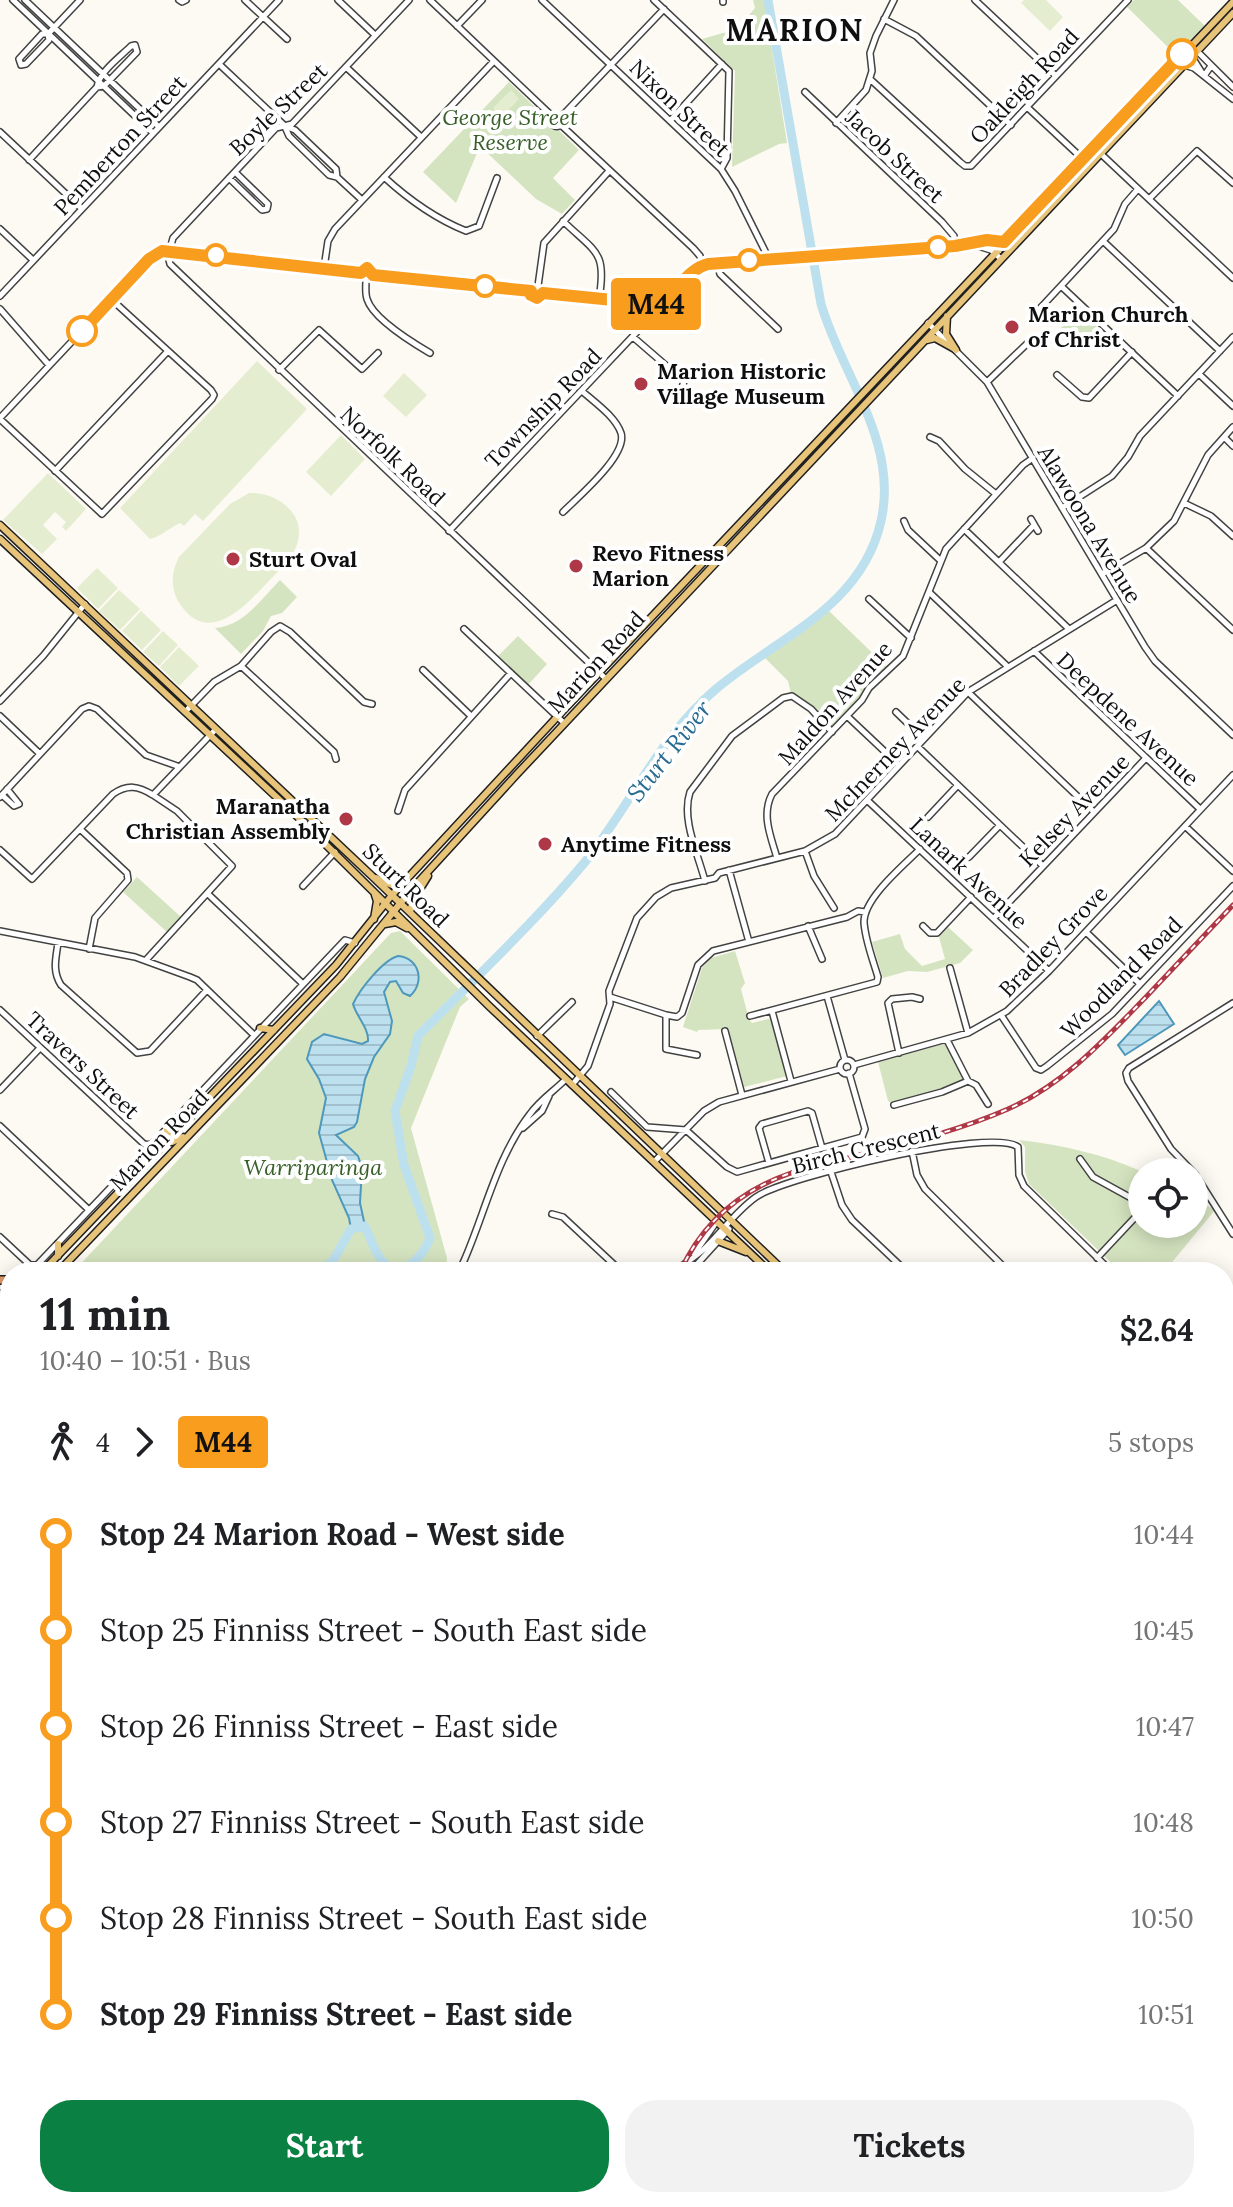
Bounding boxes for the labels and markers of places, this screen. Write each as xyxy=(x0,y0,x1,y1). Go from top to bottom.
unlabelled marker xyxy=(1167,39,1197,69)
unlabelled marker xyxy=(927,236,949,258)
unlabelled marker xyxy=(205,244,227,266)
unlabelled marker xyxy=(738,249,760,271)
unlabelled marker xyxy=(474,275,496,297)
place label: Marion Church of Christ xyxy=(1028,300,1189,353)
unlabelled marker xyxy=(67,316,97,346)
marker: Marion Church of Christ xyxy=(1003,318,1021,336)
place label: Marion Historic Village Museum xyxy=(657,357,826,410)
marker: Marion Historic Village Museum xyxy=(632,375,650,393)
place label: Revo Fitness Marion xyxy=(592,539,724,592)
place label: Sturt Oval xyxy=(249,545,357,573)
marker: Sturt Oval xyxy=(224,550,242,568)
marker: Revo Fitness Marion xyxy=(567,557,585,575)
place label: Maranatha Christian Assembly xyxy=(126,792,331,845)
marker: Maranatha Christian Assembly xyxy=(337,810,355,828)
place label: Anytime Fitness xyxy=(561,830,731,858)
marker: Anytime Fitness xyxy=(536,835,554,853)

